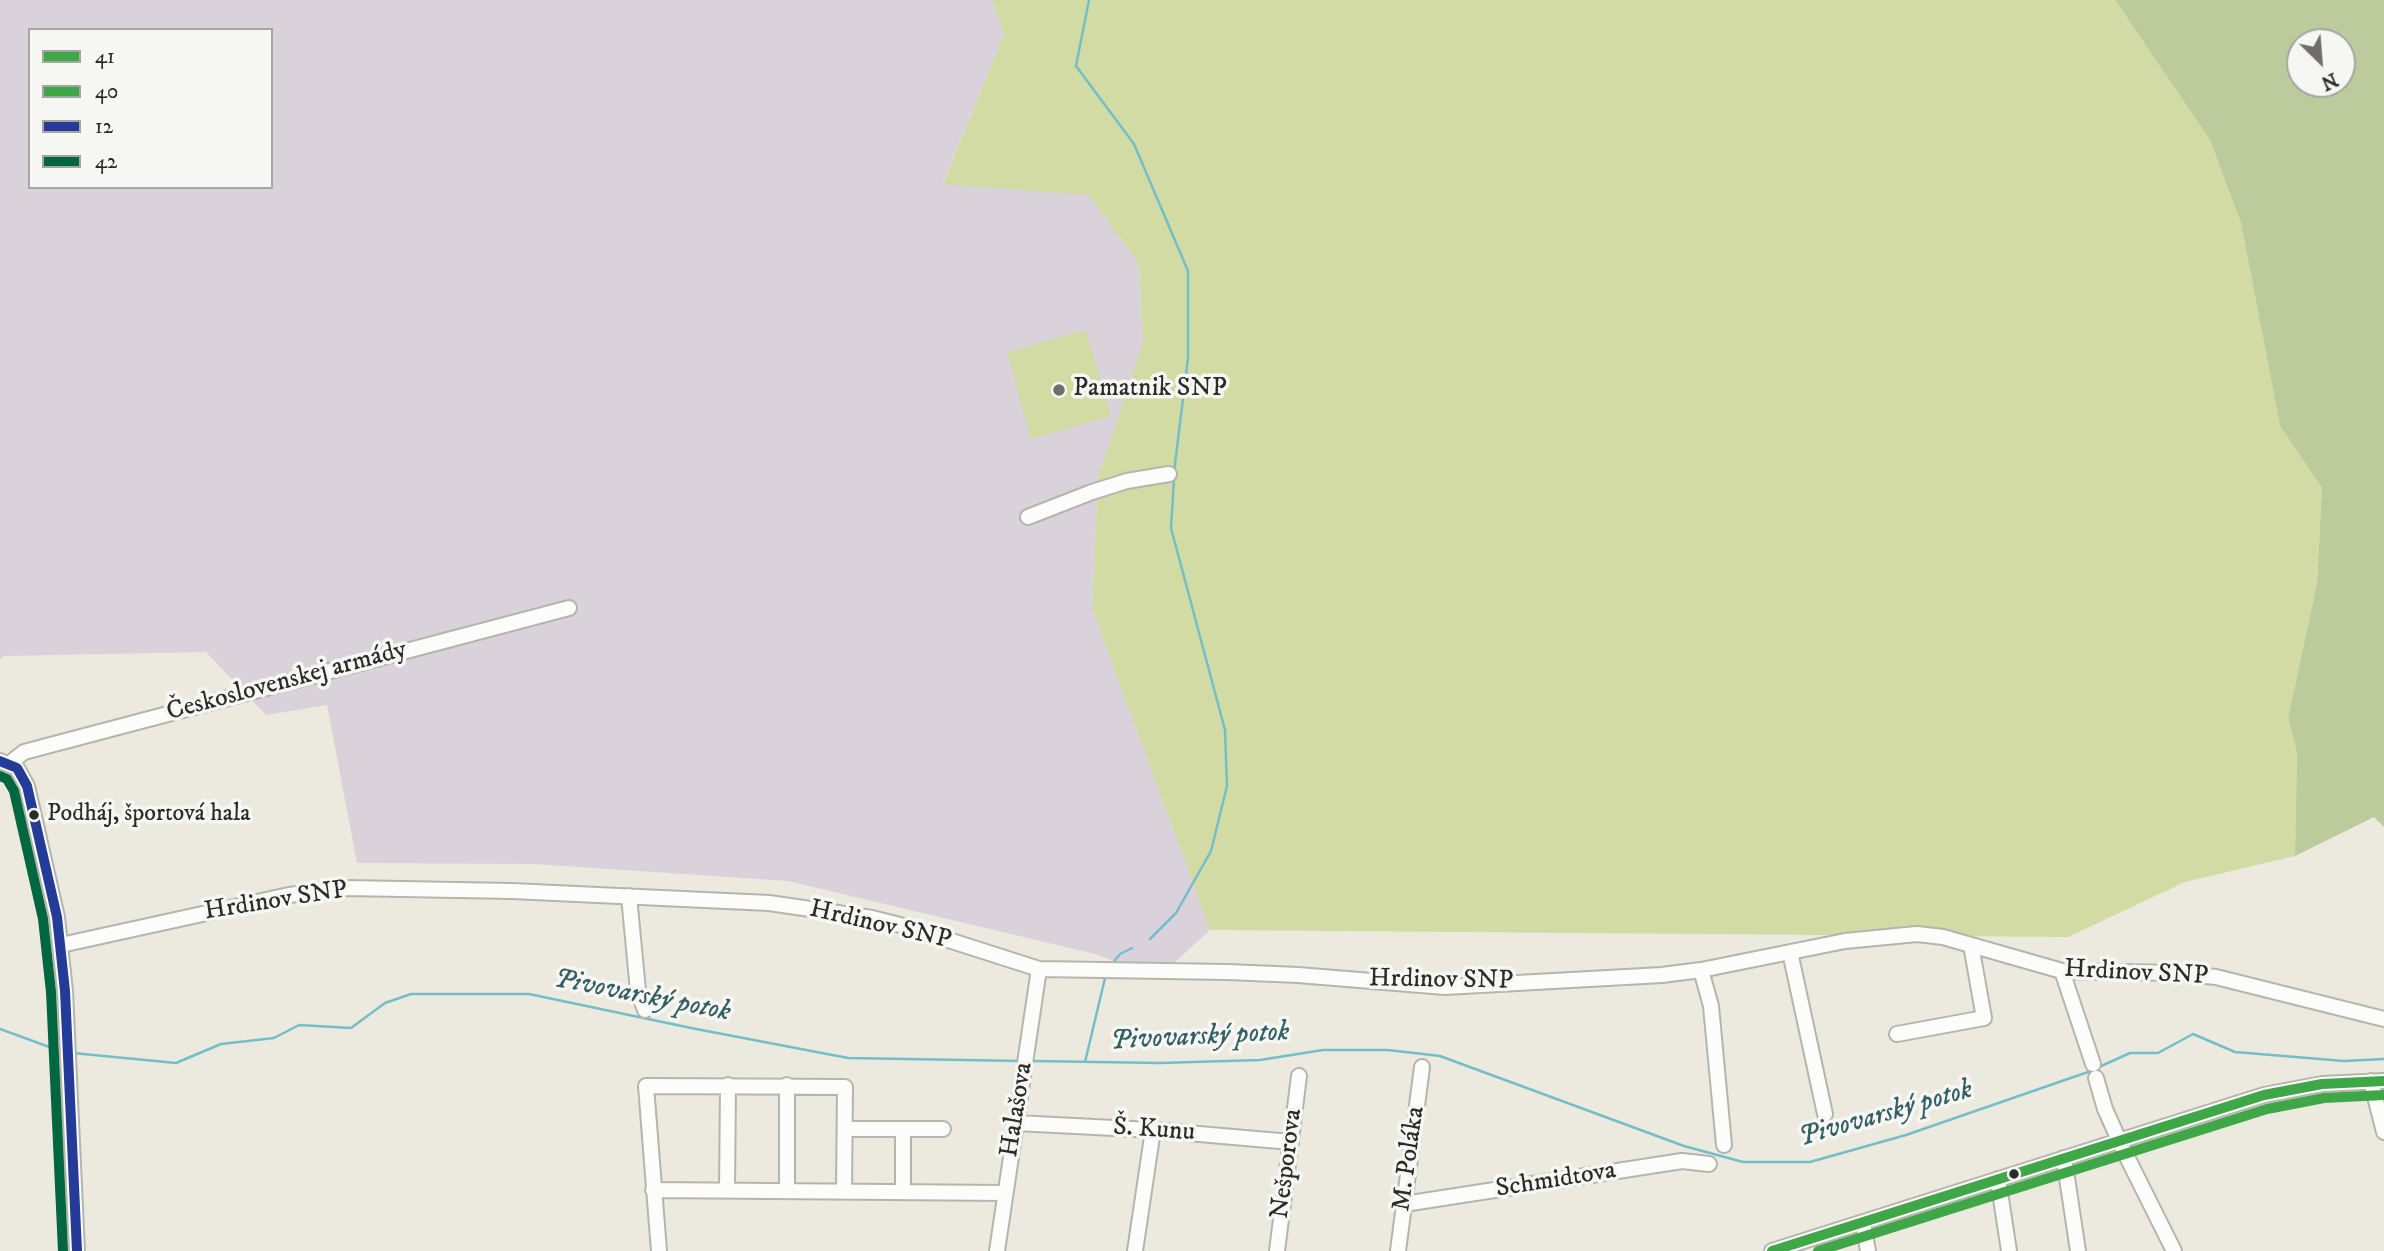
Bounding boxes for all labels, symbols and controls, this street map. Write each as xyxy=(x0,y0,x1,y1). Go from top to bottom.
legend xyxy=(28,28,273,189)
north arrow xyxy=(2286,28,2356,98)
text: 41 xyxy=(95,44,115,70)
text: N xyxy=(2317,67,2341,94)
text: 40 xyxy=(95,79,118,105)
text: 12 xyxy=(95,114,113,140)
text: 42 xyxy=(95,149,117,175)
place label: Pamatnik SNP xyxy=(1073,374,1227,406)
marker: Pamatnik SNP xyxy=(1051,382,1067,398)
street label: Československej armády xyxy=(164,635,410,729)
place label: Podháj, športová hala xyxy=(47,801,250,829)
marker: Podháj, športová hala xyxy=(27,808,41,822)
street label: Hrdinov SNP xyxy=(202,875,350,929)
street label: Hrdinov SNP xyxy=(806,895,954,957)
street label: Hrdinov SNP xyxy=(2063,955,2209,993)
water label: Pivovarský potok xyxy=(551,963,733,1031)
street label: Hrdinov SNP xyxy=(1369,964,1513,998)
water label: Pivovarský potok xyxy=(1110,1017,1290,1059)
street label: Halašova xyxy=(995,1060,1041,1160)
water label: Pivovarský potok xyxy=(1795,1074,1977,1156)
street label: M. Poláka xyxy=(1387,1105,1433,1213)
street label: Nešporova xyxy=(1266,1107,1310,1221)
street label: Š. Kunu xyxy=(1112,1113,1196,1149)
street label: Schmidtova xyxy=(1494,1156,1618,1206)
unlabelled marker xyxy=(2007,1167,2021,1181)

